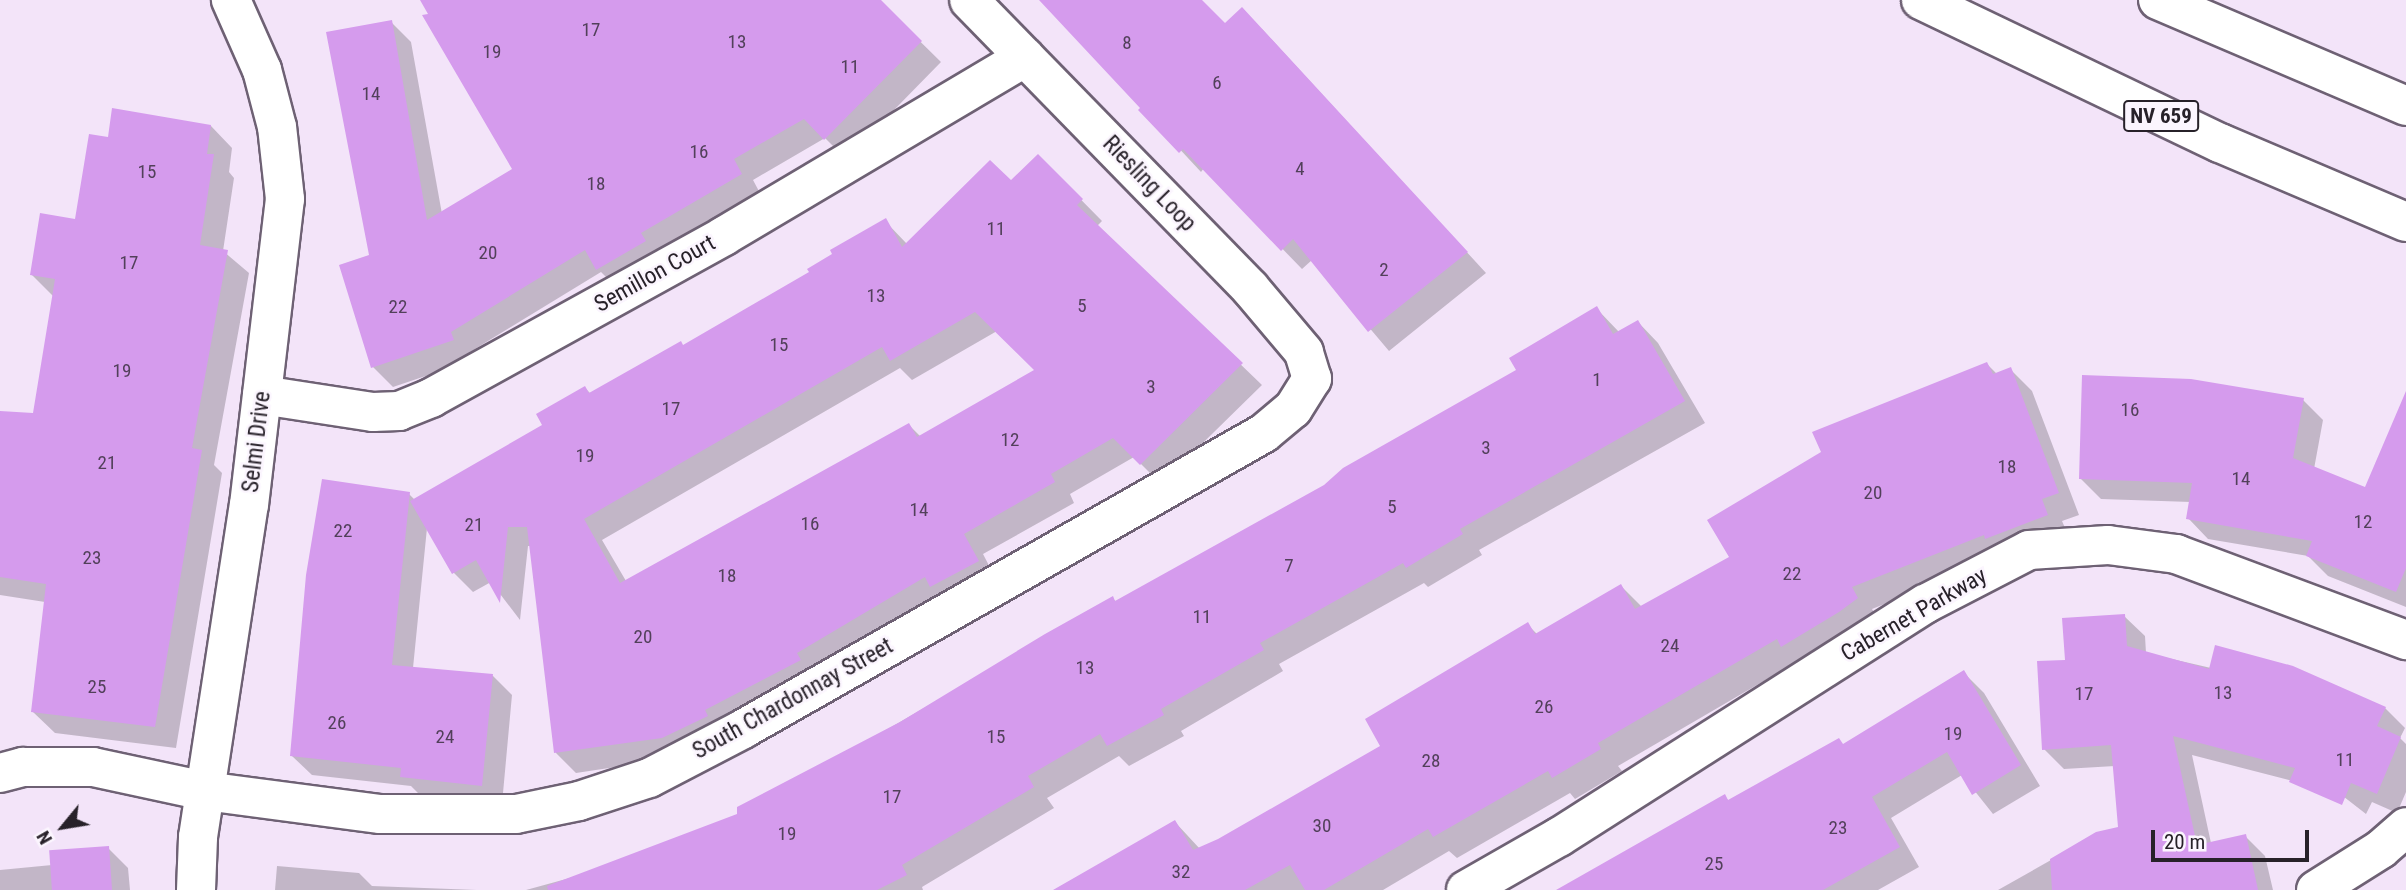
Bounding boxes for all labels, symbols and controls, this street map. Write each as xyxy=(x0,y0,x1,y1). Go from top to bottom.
house number: 17 xyxy=(582,19,600,41)
house number: 13 xyxy=(728,31,746,53)
house number: 8 xyxy=(1122,32,1132,54)
house number: 19 xyxy=(483,41,501,63)
house number: 11 xyxy=(841,56,859,78)
house number: 6 xyxy=(1212,72,1222,94)
house number: 14 xyxy=(362,83,380,105)
road number: NV 659 xyxy=(2122,99,2200,134)
street label: Riesling Loop xyxy=(1097,130,1201,238)
house number: 16 xyxy=(690,141,708,163)
house number: 4 xyxy=(1295,158,1305,180)
house number: 15 xyxy=(138,161,156,183)
house number: 18 xyxy=(587,173,605,195)
house number: 11 xyxy=(987,218,1005,240)
street label: Semillon Court xyxy=(590,229,720,319)
house number: 20 xyxy=(479,242,497,264)
house number: 17 xyxy=(120,252,138,274)
house number: 2 xyxy=(1379,259,1389,281)
house number: 13 xyxy=(867,285,885,307)
house number: 5 xyxy=(1077,295,1087,317)
house number: 22 xyxy=(389,296,407,318)
house number: 15 xyxy=(770,334,788,356)
house number: 19 xyxy=(113,360,131,382)
house number: 1 xyxy=(1592,369,1602,391)
house number: 3 xyxy=(1146,376,1156,398)
street label: Selmi Drive xyxy=(237,390,277,494)
house number: 17 xyxy=(662,398,680,420)
house number: 16 xyxy=(2121,399,2139,421)
house number: 12 xyxy=(1001,429,1019,451)
house number: 3 xyxy=(1481,437,1491,459)
house number: 19 xyxy=(576,445,594,467)
house number: 21 xyxy=(98,452,116,474)
house number: 18 xyxy=(1998,456,2016,478)
house number: 14 xyxy=(2232,468,2250,490)
house number: 20 xyxy=(1864,482,1882,504)
house number: 5 xyxy=(1387,496,1397,518)
house number: 14 xyxy=(910,499,928,521)
house number: 12 xyxy=(2354,511,2372,533)
house number: 16 xyxy=(801,513,819,535)
house number: 21 xyxy=(465,514,483,536)
house number: 22 xyxy=(334,520,352,542)
house number: 23 xyxy=(83,547,101,569)
house number: 7 xyxy=(1284,555,1294,577)
street label: Cabernet Parkway xyxy=(1836,562,1992,668)
house number: 22 xyxy=(1783,563,1801,585)
house number: 18 xyxy=(718,565,736,587)
house number: 11 xyxy=(1193,606,1211,628)
house number: 20 xyxy=(634,626,652,648)
street label: South Chardonnay Street xyxy=(688,632,898,766)
house number: 24 xyxy=(1661,635,1679,657)
house number: 13 xyxy=(1076,657,1094,679)
house number: 25 xyxy=(88,676,106,698)
house number: 13 xyxy=(2214,682,2232,704)
house number: 17 xyxy=(2075,683,2093,705)
house number: 26 xyxy=(1535,696,1553,718)
house number: 26 xyxy=(328,712,346,734)
house number: 19 xyxy=(1944,723,1962,745)
house number: 24 xyxy=(436,726,454,748)
house number: 15 xyxy=(987,726,1005,748)
house number: 11 xyxy=(2336,749,2354,771)
house number: 28 xyxy=(1422,750,1440,772)
house number: 17 xyxy=(883,786,901,808)
north arrow xyxy=(28,792,98,862)
house number: 30 xyxy=(1313,815,1331,837)
scale bar xyxy=(2154,816,2312,860)
house number: 23 xyxy=(1829,817,1847,839)
house number: 19 xyxy=(778,823,796,845)
text: N xyxy=(32,827,57,849)
text: 20 m xyxy=(2164,830,2205,854)
house number: 25 xyxy=(1705,853,1723,875)
house number: 32 xyxy=(1172,861,1190,883)

